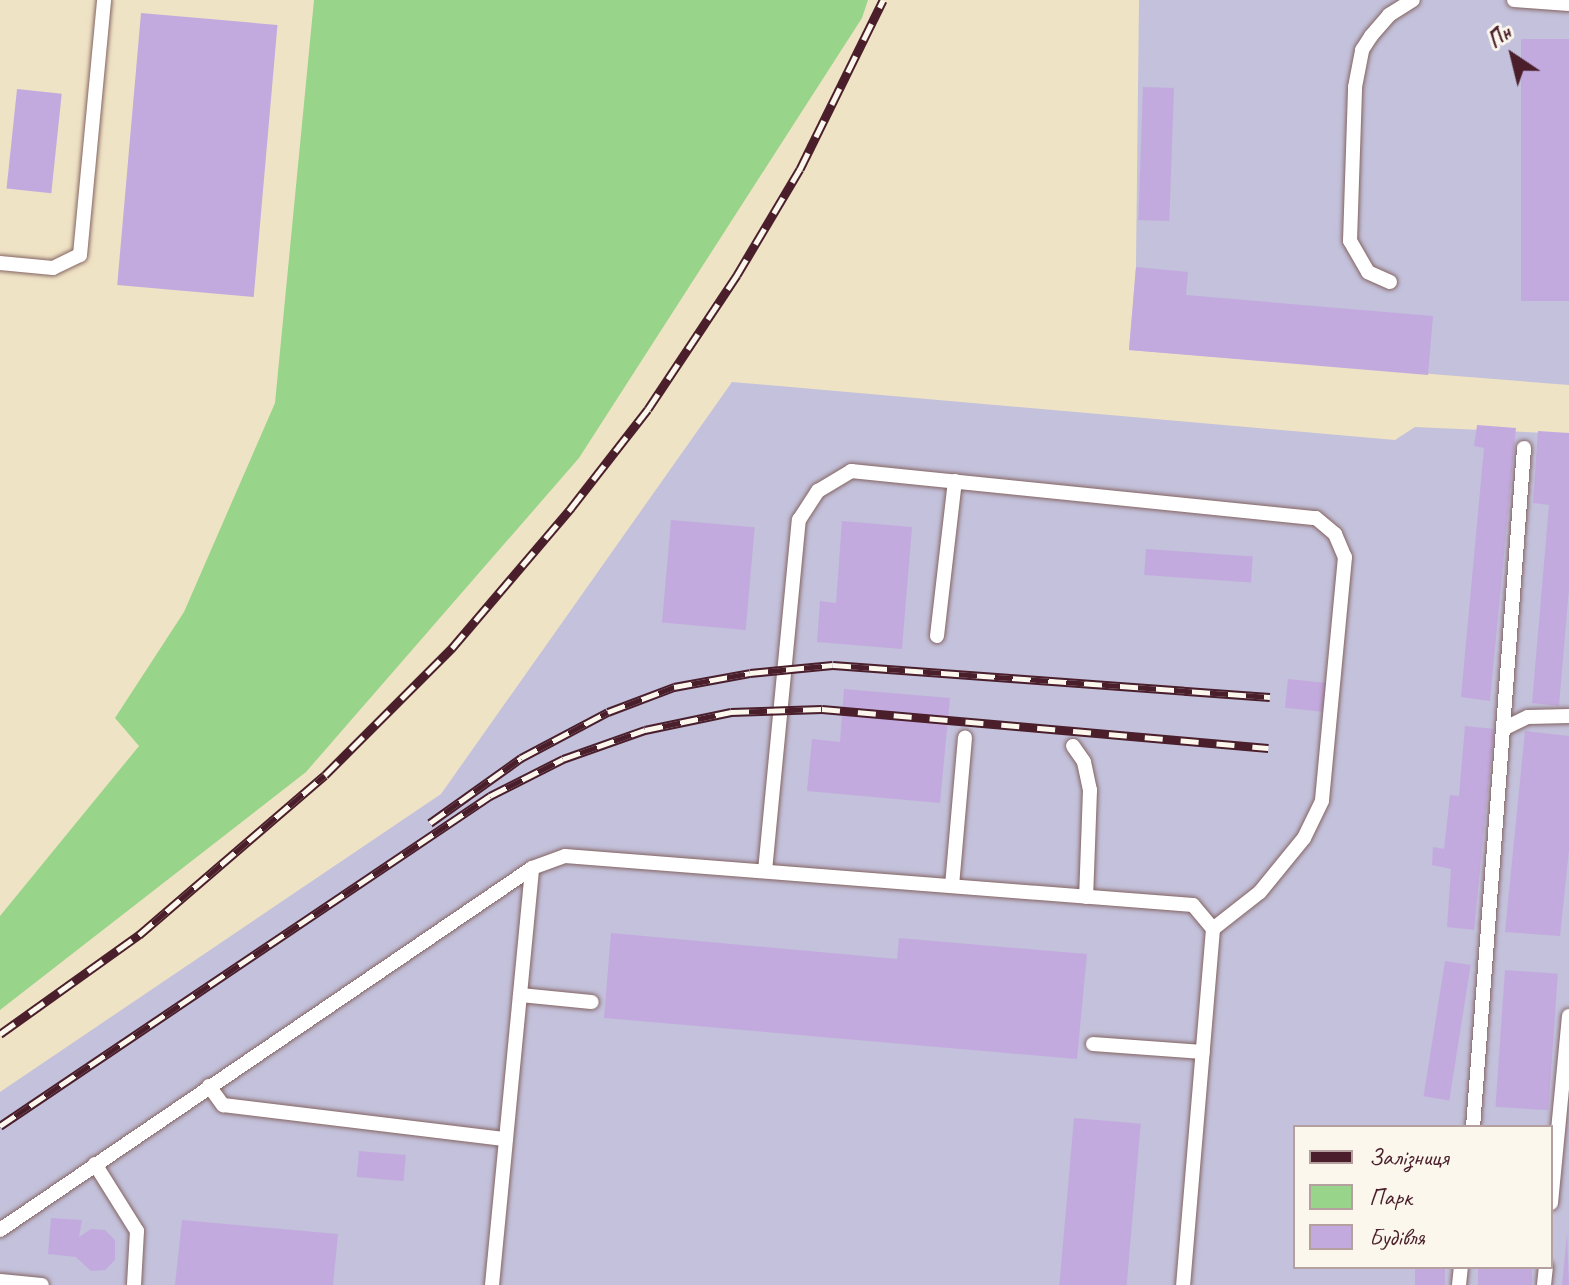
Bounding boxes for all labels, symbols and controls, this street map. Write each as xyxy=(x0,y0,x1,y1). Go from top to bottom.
north arrow xyxy=(1473,16,1553,96)
text: Пн xyxy=(1482,18,1517,54)
legend xyxy=(1293,1125,1553,1269)
text: Залізниця xyxy=(1369,1142,1448,1172)
text: Парк xyxy=(1369,1182,1412,1212)
text: Будівля xyxy=(1369,1222,1425,1252)

